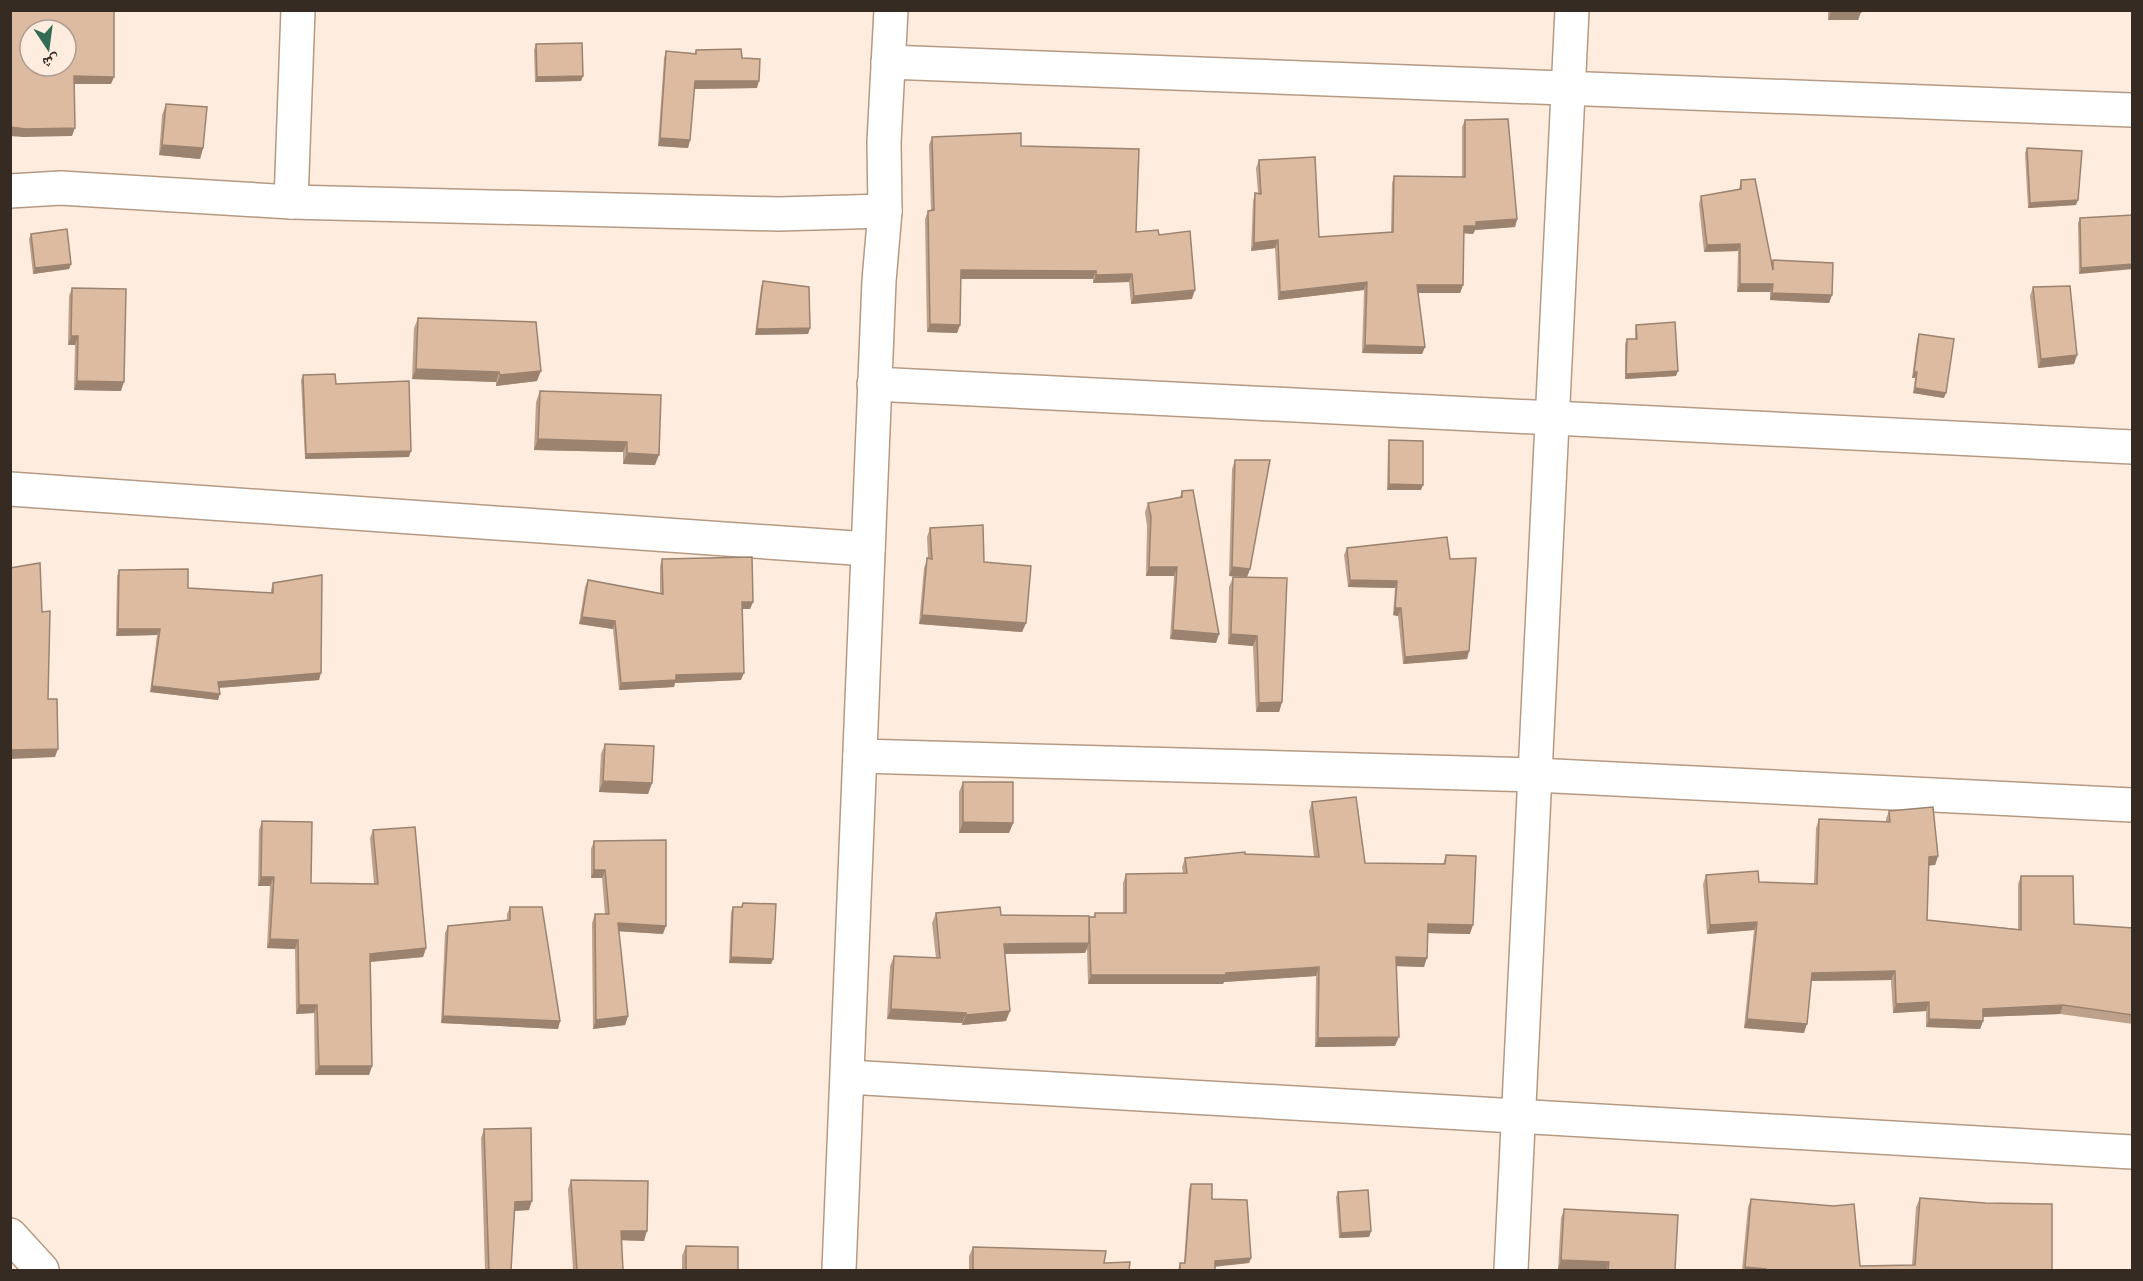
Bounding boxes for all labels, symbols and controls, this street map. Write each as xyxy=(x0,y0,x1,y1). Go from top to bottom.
north arrow xyxy=(18,18,78,78)
text: ش xyxy=(41,51,62,74)

